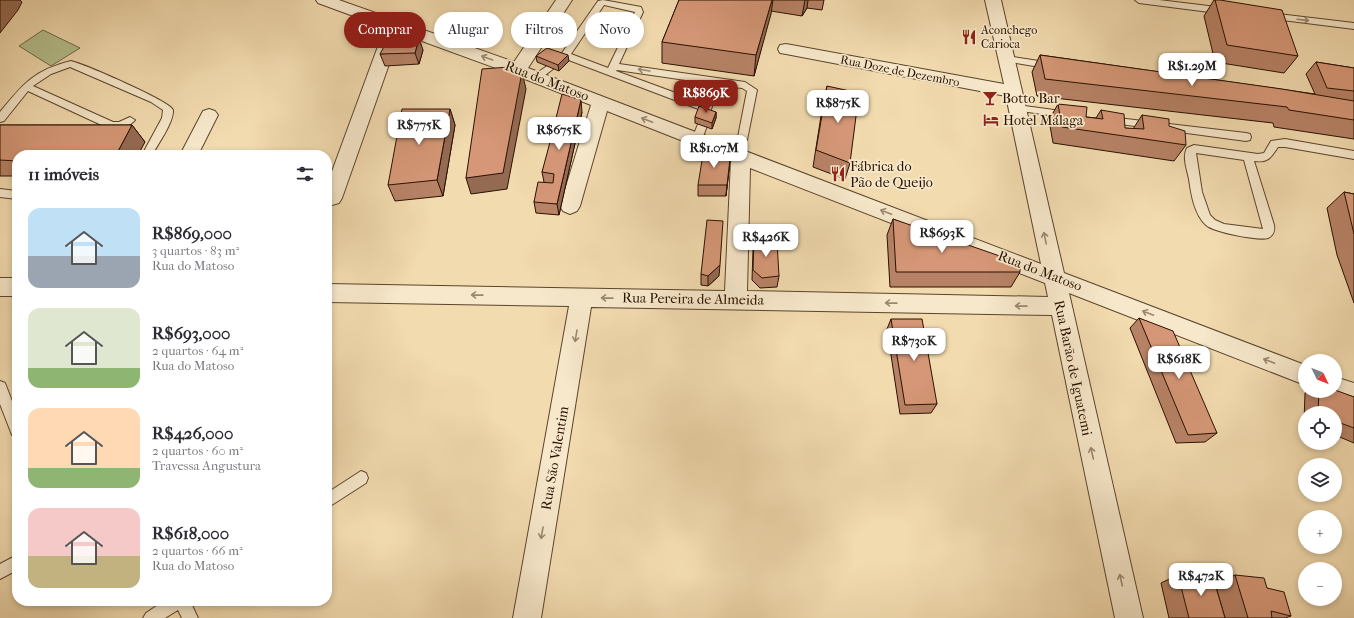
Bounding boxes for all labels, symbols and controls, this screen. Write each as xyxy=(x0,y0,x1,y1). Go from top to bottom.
chip: Comprar xyxy=(344,12,426,48)
chip: Alugar xyxy=(434,12,503,48)
chip: Filtros xyxy=(511,12,577,48)
chip: Novo xyxy=(585,12,644,48)
one-way arrow xyxy=(1296,16,1309,24)
place label: Aconchego Carioca xyxy=(980,23,1037,51)
restaurant icon: Aconchego Carioca xyxy=(960,28,978,46)
street label: Rua Doze de Dezembro xyxy=(839,53,961,89)
pin: R$1.29M xyxy=(1155,53,1229,87)
one-way arrow xyxy=(481,54,493,62)
street label: Rua do Matoso xyxy=(503,57,591,105)
text: R$1.29M xyxy=(1167,58,1217,73)
one-way arrow xyxy=(638,66,651,74)
pin: R$869K xyxy=(673,80,739,114)
text: R$869K xyxy=(683,85,729,100)
bar icon: Botto Bar xyxy=(981,89,999,107)
pin: R$875K xyxy=(805,90,871,124)
place label: Botto Bar xyxy=(1002,90,1060,107)
text: R$875K xyxy=(816,95,860,110)
hotel icon: Hotel Málaga xyxy=(982,111,1000,129)
pin: R$775K xyxy=(386,112,452,146)
place label: Hotel Málaga xyxy=(1003,112,1084,129)
one-way arrow xyxy=(642,115,654,123)
text: R$775K xyxy=(397,117,441,132)
pin: R$675K xyxy=(526,117,592,151)
text: R$675K xyxy=(537,122,581,137)
pin: R$1.07M xyxy=(677,135,751,169)
text: R$1.07M xyxy=(689,140,739,155)
place label: Fábrica do Pão de Queijo xyxy=(850,158,933,191)
icon: filters xyxy=(294,163,316,185)
text: 11 imóveis xyxy=(28,164,99,184)
restaurant icon: Fábrica do Pão de Queijo xyxy=(829,165,847,183)
one-way arrow xyxy=(881,207,893,215)
pin: R$693K xyxy=(909,220,975,254)
text: R$869,000 xyxy=(152,223,232,243)
icon: home xyxy=(60,224,108,272)
pin: R$426K xyxy=(733,224,799,258)
text: R$693K xyxy=(919,225,965,240)
text: R$426K xyxy=(742,229,790,244)
one-way arrow xyxy=(1041,232,1049,245)
text: 3 quartos · 83 m² xyxy=(152,243,239,258)
street label: Rua do Matoso xyxy=(996,247,1084,295)
text: Rua do Matoso xyxy=(152,258,234,273)
street label: Rua Pereira de Almeida xyxy=(622,289,765,309)
one-way arrow xyxy=(471,292,484,299)
one-way arrow xyxy=(601,294,614,302)
one-way arrow xyxy=(885,299,898,307)
street label: Rua Barão de Iguatemi xyxy=(1050,299,1096,437)
one-way arrow xyxy=(1015,302,1028,310)
one-way arrow xyxy=(1142,309,1154,317)
text: R$693,000 xyxy=(152,323,230,343)
icon: home xyxy=(60,324,108,372)
pin: R$730K xyxy=(881,328,947,362)
one-way arrow xyxy=(571,329,579,342)
text: R$730K xyxy=(892,333,936,348)
text: 2 quartos · 64 m² xyxy=(152,343,243,358)
pin: R$618K xyxy=(1146,346,1212,380)
text: R$618K xyxy=(1157,351,1201,366)
north arrow xyxy=(1298,354,1342,398)
map controls xyxy=(1298,354,1342,606)
one-way arrow xyxy=(1263,356,1275,364)
text: Rua do Matoso xyxy=(152,358,234,373)
street label: Rua São Valentim xyxy=(537,404,573,511)
button: locate xyxy=(1298,406,1342,450)
text: R$426,000 xyxy=(152,423,233,443)
icon: home xyxy=(60,424,108,472)
text: 2 quartos · 60 m² xyxy=(152,443,243,458)
one-way arrow xyxy=(1088,447,1096,460)
text: Travessa Angustura xyxy=(152,458,261,473)
button: layers xyxy=(1298,458,1342,502)
button: + xyxy=(1298,510,1342,554)
text: R$618,000 xyxy=(152,523,229,543)
icon: home xyxy=(60,524,108,572)
one-way arrow xyxy=(538,526,546,539)
text: 2 quartos · 66 m² xyxy=(152,543,243,558)
text: Rua do Matoso xyxy=(152,558,234,573)
button: − xyxy=(1298,562,1342,606)
pin: R$472K xyxy=(1168,563,1234,597)
text: R$472K xyxy=(1178,568,1224,583)
one-way arrow xyxy=(1116,574,1124,587)

